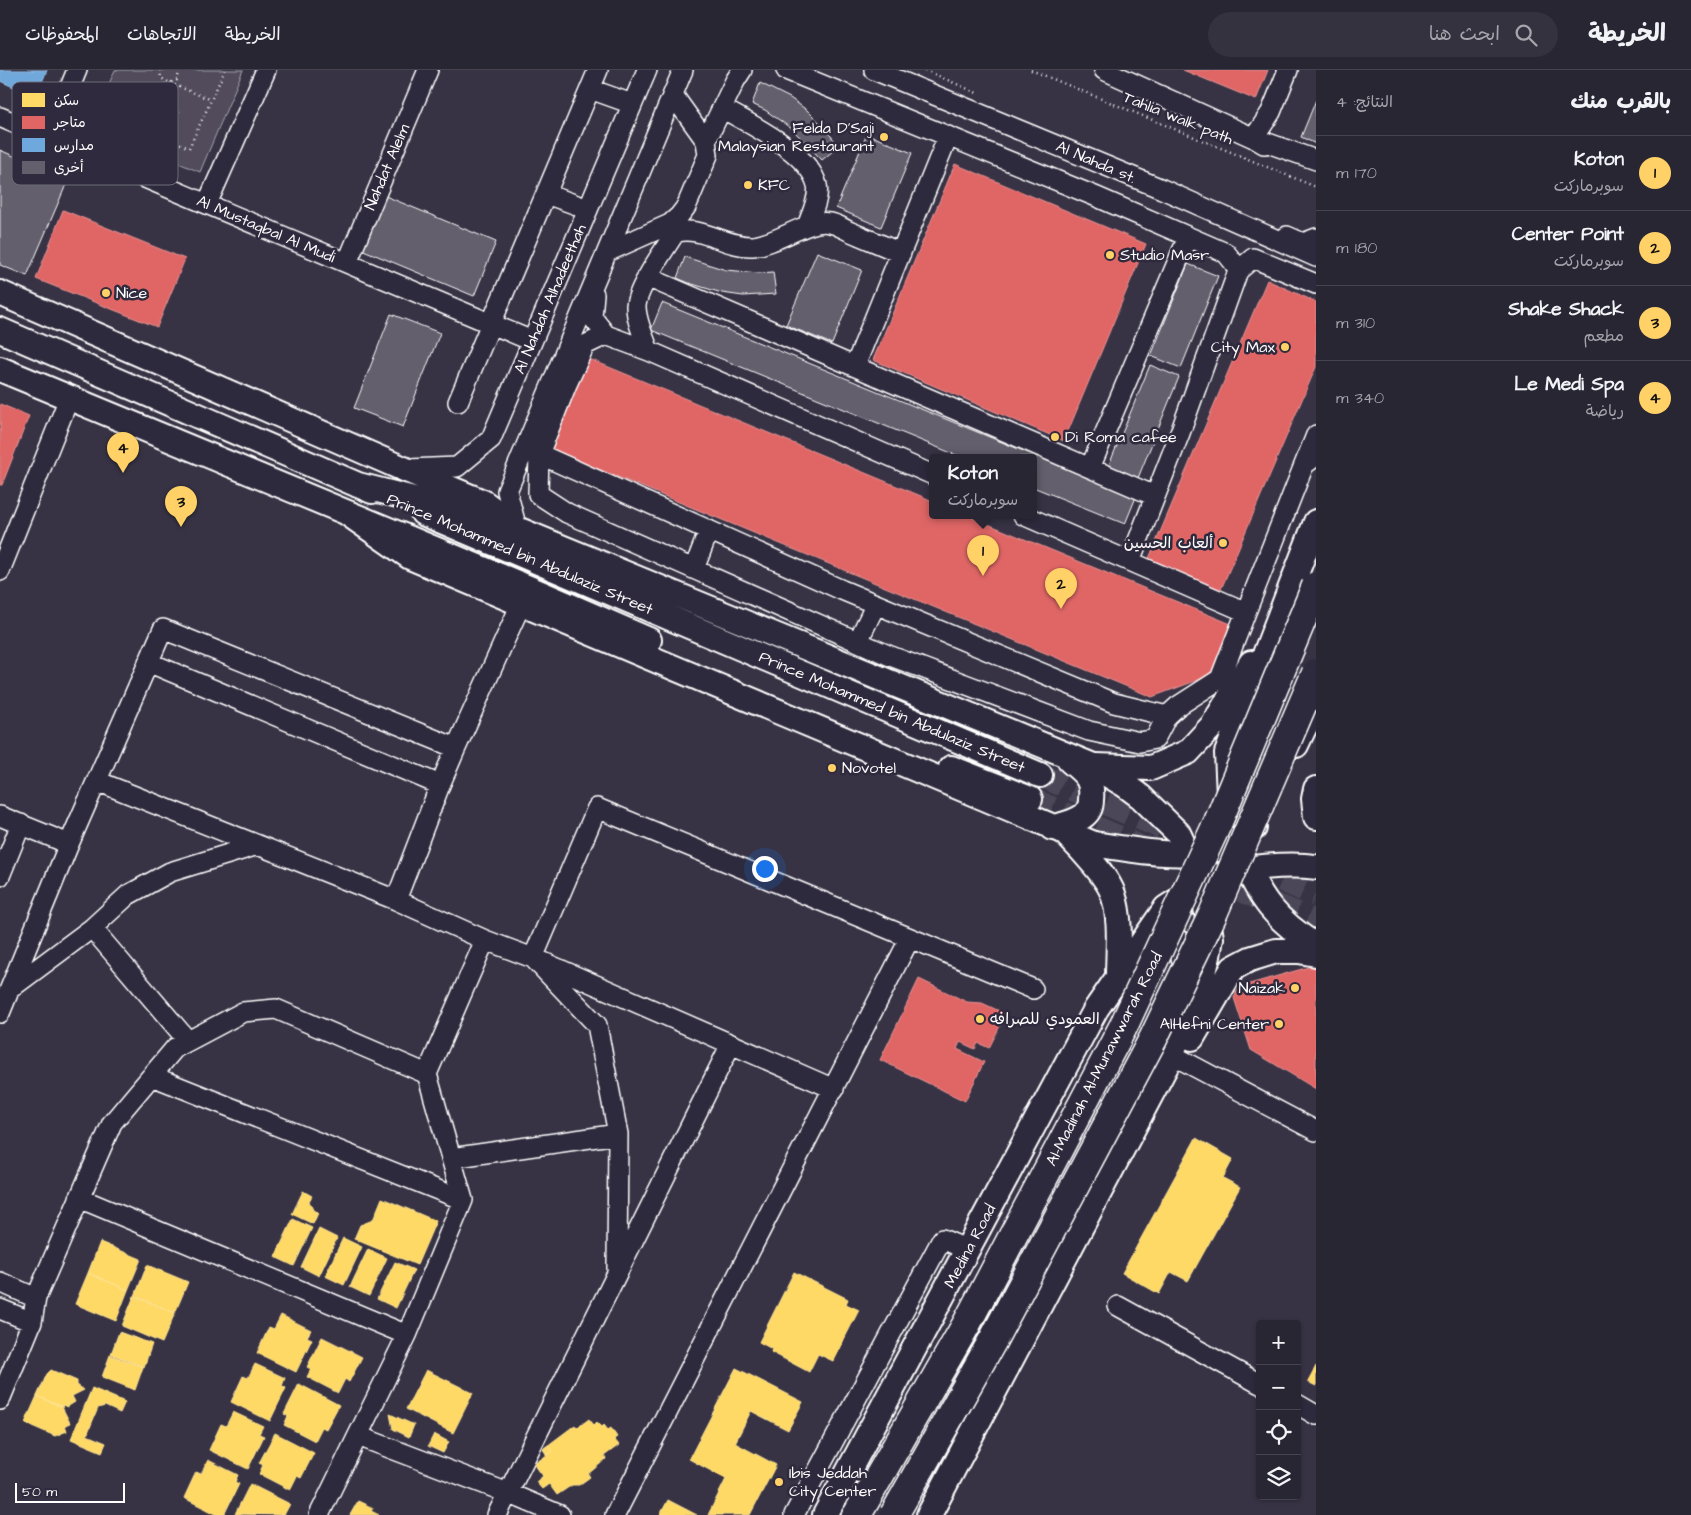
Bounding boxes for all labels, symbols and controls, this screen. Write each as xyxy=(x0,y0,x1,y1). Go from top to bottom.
search box xyxy=(1208,12,1558,57)
text: الخريطة xyxy=(1588,17,1666,51)
text: ابحث هنا xyxy=(1429,21,1500,48)
icon: search xyxy=(1512,21,1540,49)
text: المحفوظات xyxy=(25,22,99,47)
text: الاتجاهات xyxy=(127,22,197,47)
text: الخريطة xyxy=(225,22,281,47)
legend xyxy=(12,82,178,185)
street label: Tahlia walk path xyxy=(1120,86,1236,150)
text: بالقرب منك xyxy=(1570,87,1671,116)
text: سكن xyxy=(54,91,79,111)
text: النتائج: 4 xyxy=(1336,91,1393,113)
text: متاجر xyxy=(53,113,86,133)
place label: Felda D'Saji Malaysian Restaurant xyxy=(718,117,875,158)
street label: Nahdat Alelm xyxy=(359,120,415,214)
marker: Felda D'Saji Malaysian Restaurant xyxy=(878,131,890,143)
street label: Al Nahda st. xyxy=(1053,135,1139,189)
text: مدارس xyxy=(54,136,94,156)
text: Koton xyxy=(1574,146,1624,173)
text: أخرى xyxy=(54,158,84,178)
text: 170 m xyxy=(1336,162,1377,184)
text: 1 xyxy=(1654,162,1656,184)
place label: KFC xyxy=(758,174,790,196)
text: سوبرماركت xyxy=(1554,175,1624,197)
marker: KFC xyxy=(742,179,754,191)
street label: Al Mustaqbal Al Mudi xyxy=(193,190,339,268)
street label: Al Nahdah Alhadeethah xyxy=(508,221,592,377)
text: Center Point xyxy=(1512,221,1624,248)
text: 180 m xyxy=(1336,237,1377,259)
text: 2 xyxy=(1650,237,1660,259)
place label: Studio Masr xyxy=(1120,244,1209,266)
marker: Studio Masr xyxy=(1104,249,1116,261)
text: سوبرماركت xyxy=(1554,250,1624,272)
place label: Nice xyxy=(116,282,148,304)
marker: Nice xyxy=(100,287,112,299)
text: Shake Shack xyxy=(1508,296,1624,323)
text: 310 m xyxy=(1336,312,1375,334)
text: 3 xyxy=(1651,312,1659,334)
text: مطعم xyxy=(1584,325,1624,347)
place label: City Max xyxy=(1211,336,1275,359)
marker: City Max xyxy=(1279,341,1291,353)
text: Le Medi Spa xyxy=(1514,371,1624,398)
text: 340 m xyxy=(1336,387,1384,409)
text: 4 xyxy=(1650,387,1660,409)
text: رياضة xyxy=(1586,400,1624,422)
place label: Di Roma cafee xyxy=(1065,426,1177,448)
marker: Di Roma cafee xyxy=(1049,431,1061,443)
pin: 4 xyxy=(107,432,139,473)
popup xyxy=(929,454,1037,519)
text: Koton xyxy=(948,460,998,487)
pin: 3 xyxy=(165,486,197,527)
street label: Prince Mohammed bin Abdulaziz Street xyxy=(384,488,657,620)
text: سوبرماركت xyxy=(948,489,1018,511)
place label: ألعاب الحسين xyxy=(1124,532,1213,554)
pin: 1 xyxy=(967,535,999,576)
marker: ألعاب الحسين xyxy=(1217,537,1229,549)
pin: 2 xyxy=(1045,568,1077,609)
street label: Prince Mohammed bin Abdulaziz Street xyxy=(756,646,1029,778)
place label: Novotel xyxy=(842,757,896,779)
marker: Novotel xyxy=(826,762,838,774)
your location xyxy=(752,856,778,882)
street label: Al-Madinah Al-Munawwarah Road xyxy=(1040,948,1168,1170)
place label: Naizak xyxy=(1239,977,1285,999)
marker: Naizak xyxy=(1289,982,1301,994)
place label: العمودي للصرافه xyxy=(990,1008,1100,1030)
marker: العمودي للصرافه xyxy=(974,1013,986,1025)
place label: AlHefni Center xyxy=(1160,1013,1269,1035)
marker: AlHefni Center xyxy=(1273,1018,1285,1030)
street label: Medina Road xyxy=(939,1200,1001,1292)
map controls xyxy=(1256,1320,1301,1500)
button: + xyxy=(1256,1320,1301,1365)
button: − xyxy=(1256,1365,1301,1410)
button: locate xyxy=(1256,1410,1301,1455)
button: layers xyxy=(1256,1455,1301,1500)
place label: Ibis Jeddah City Center xyxy=(789,1462,877,1503)
marker: Ibis Jeddah City Center xyxy=(773,1476,785,1488)
scale bar xyxy=(15,1480,125,1503)
text: 50 m xyxy=(22,1482,57,1502)

